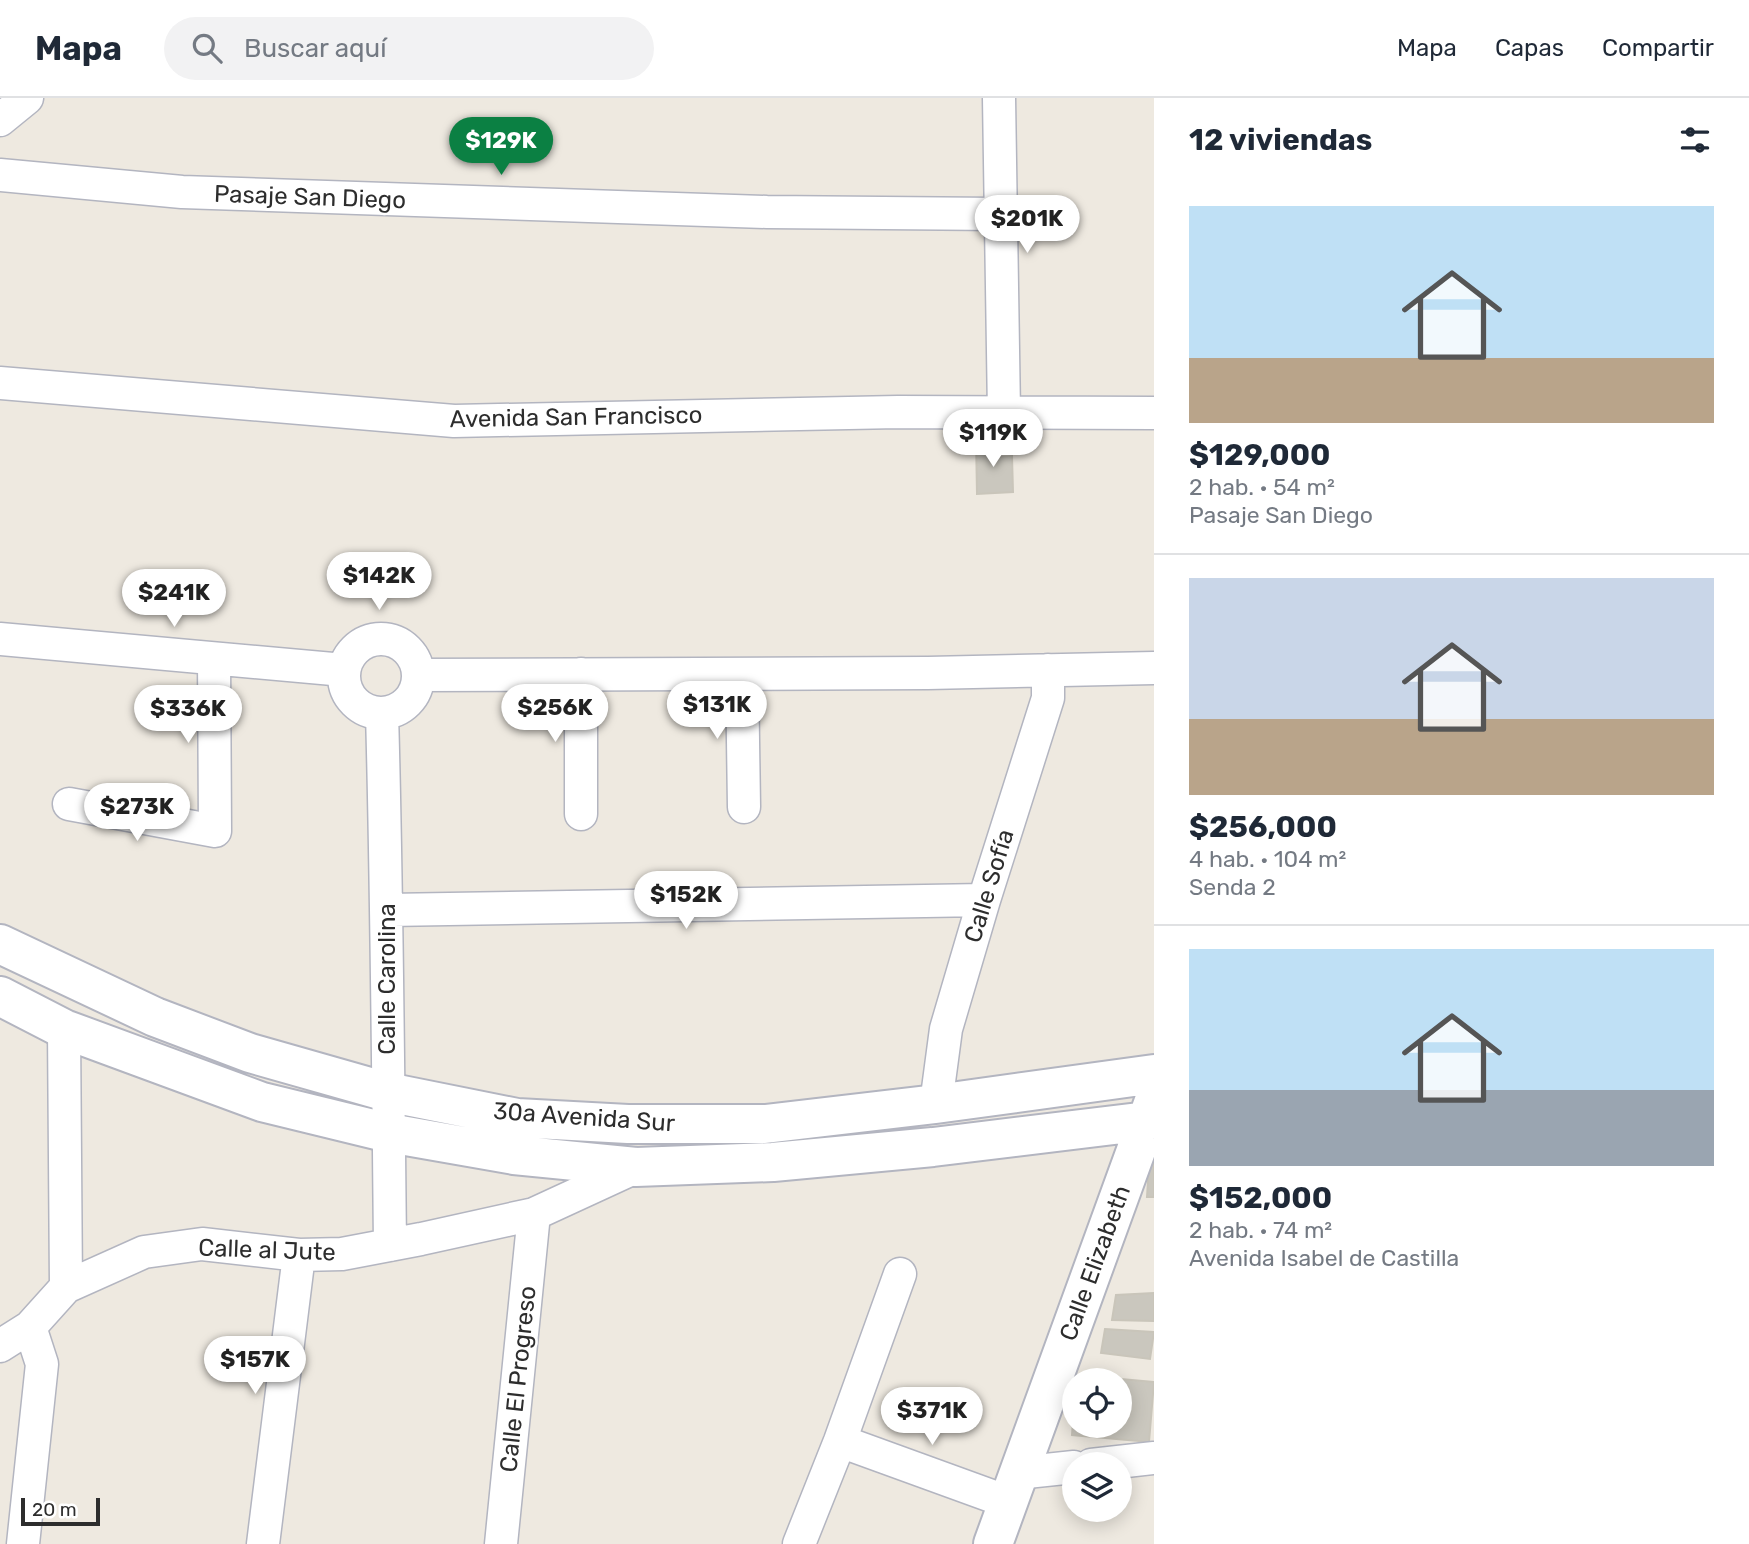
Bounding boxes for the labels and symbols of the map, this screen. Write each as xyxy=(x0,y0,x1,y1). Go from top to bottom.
pin: $129K xyxy=(452,118,550,177)
street label: Pasaje San Diego xyxy=(214,180,406,214)
pin: $201K xyxy=(978,195,1076,255)
street label: Avenida San Francisco xyxy=(449,401,703,433)
pin: $119K xyxy=(944,410,1042,469)
pin: $142K xyxy=(330,552,428,612)
pin: $241K xyxy=(125,570,223,629)
pin: $131K xyxy=(668,682,766,741)
pin: $256K xyxy=(506,684,604,744)
pin: $336K xyxy=(139,686,237,745)
pin: $273K xyxy=(88,784,186,843)
street label: Calle Sofía xyxy=(958,826,1020,946)
pin: $152K xyxy=(637,872,735,931)
street label: Calle Carolina xyxy=(373,903,401,1055)
street label: 30a Avenida Sur xyxy=(492,1097,676,1137)
street label: Calle Elizabeth xyxy=(1054,1181,1136,1345)
street label: Calle al Jute xyxy=(198,1234,336,1266)
street label: Calle El Progreso xyxy=(494,1284,542,1474)
pin: $157K xyxy=(206,1336,304,1396)
pin: $371K xyxy=(883,1388,981,1447)
scale bar xyxy=(21,1495,100,1527)

